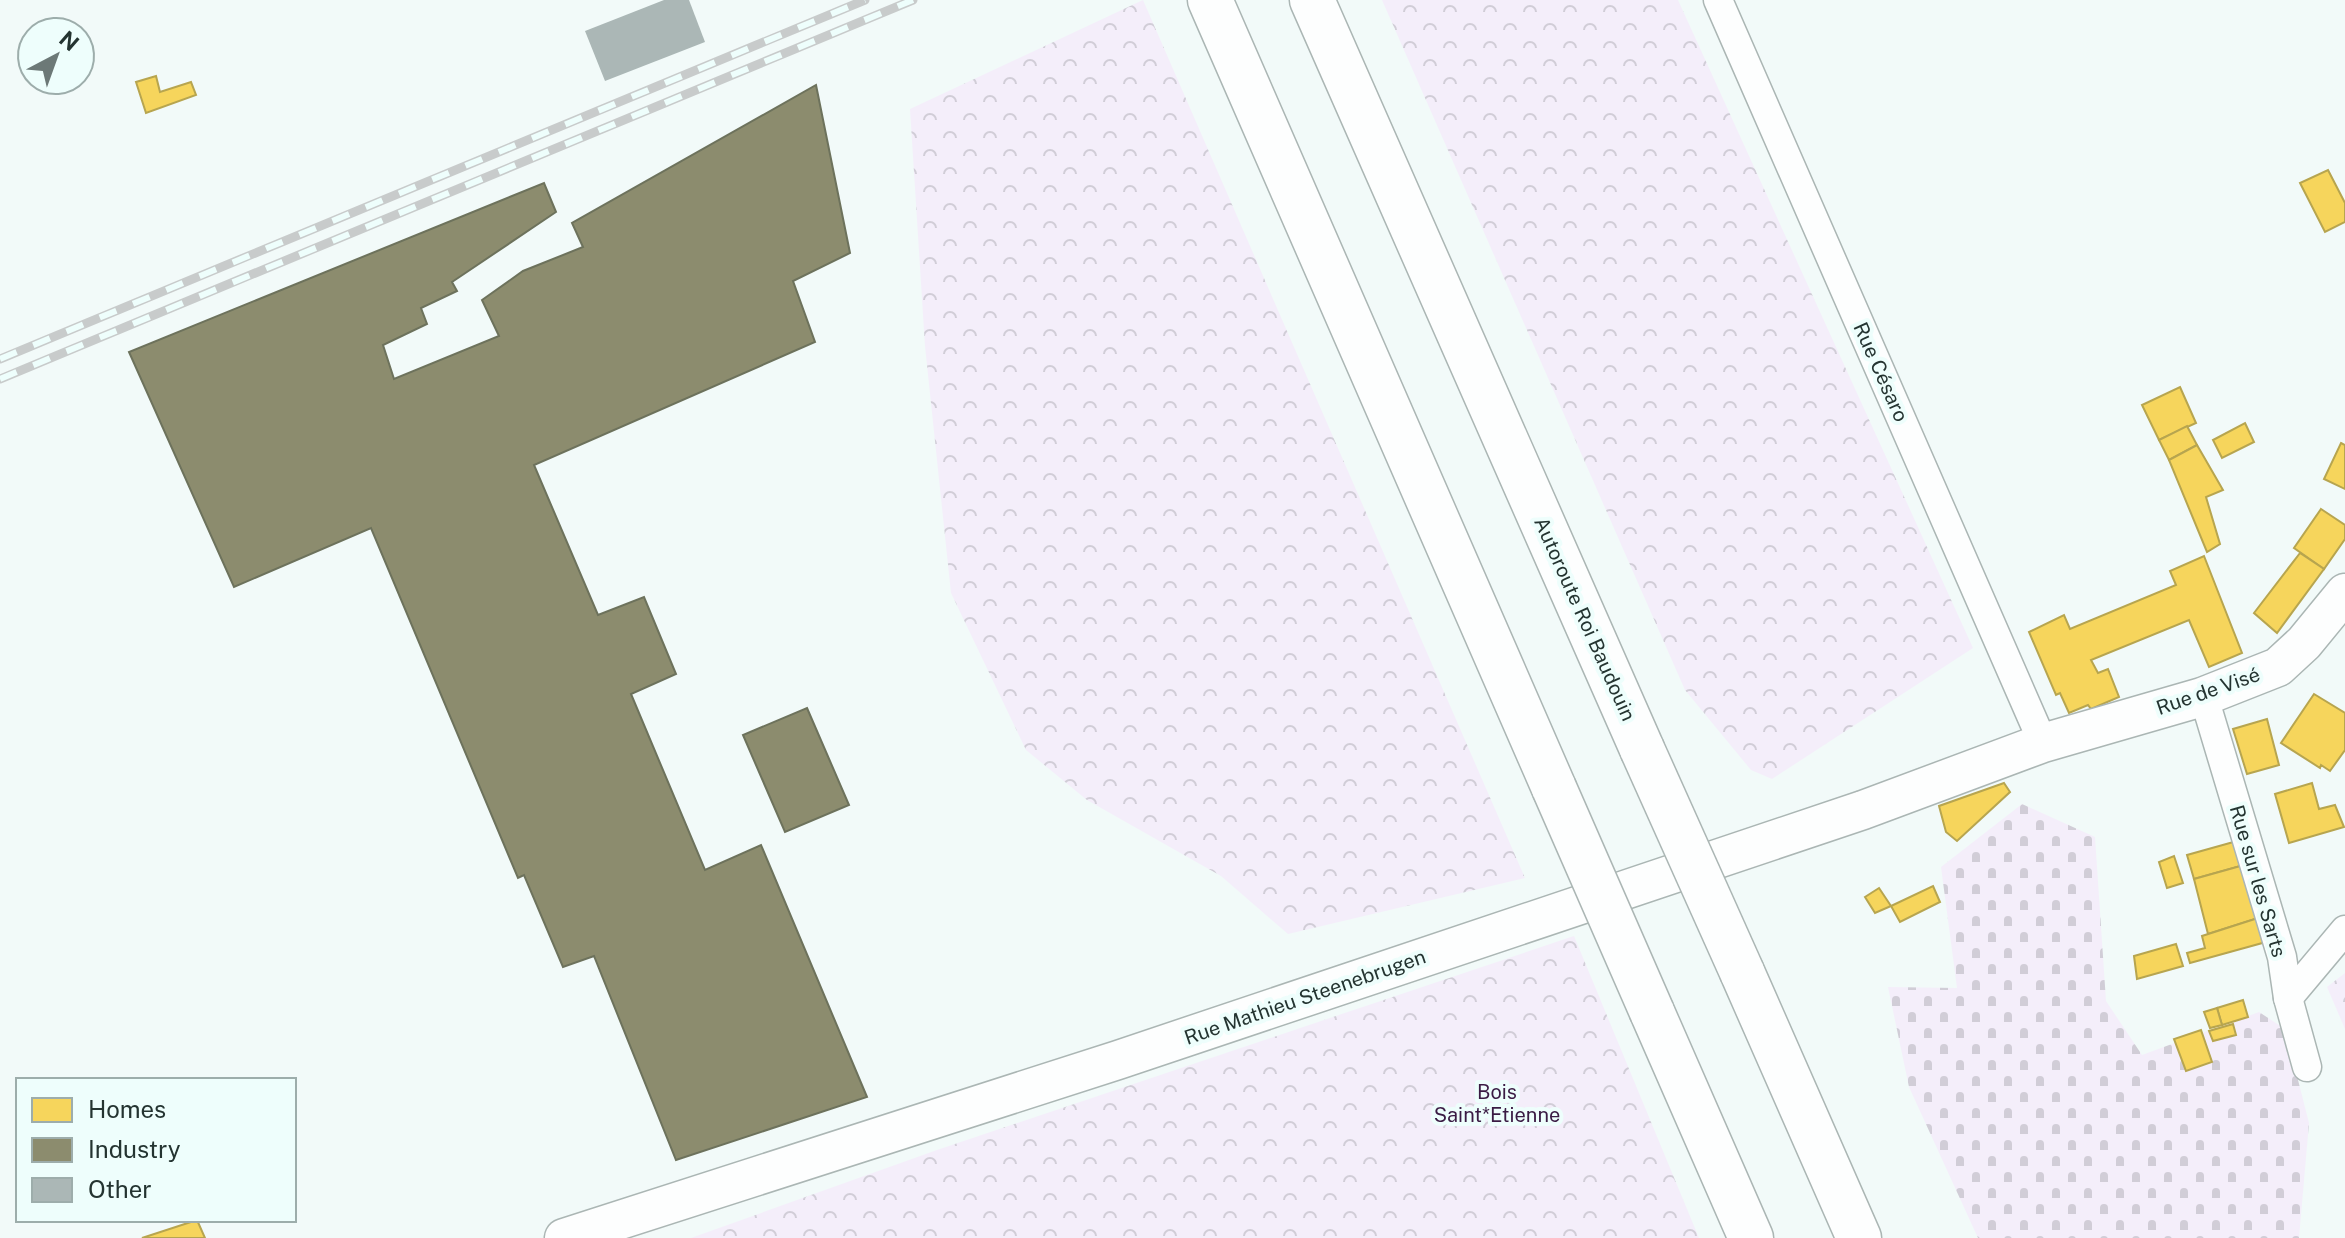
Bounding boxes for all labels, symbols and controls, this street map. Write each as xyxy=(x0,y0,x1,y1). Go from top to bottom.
north arrow xyxy=(16,16,96,96)
text: N xyxy=(54,25,84,56)
street label: Rue Césaro xyxy=(1848,319,1914,425)
street label: Autoroute Roi Baudouin xyxy=(1529,513,1641,725)
street label: Rue de Visé xyxy=(2153,662,2263,720)
street label: Rue sur les Sarts xyxy=(2225,802,2291,960)
street label: Rue Mathieu Steenebrugen xyxy=(1181,944,1429,1050)
legend xyxy=(16,1078,296,1222)
park label: Bois Saint*Etienne xyxy=(1434,1080,1560,1127)
text: Homes xyxy=(88,1095,166,1123)
text: Industry xyxy=(88,1135,181,1163)
text: Other xyxy=(88,1175,152,1203)

